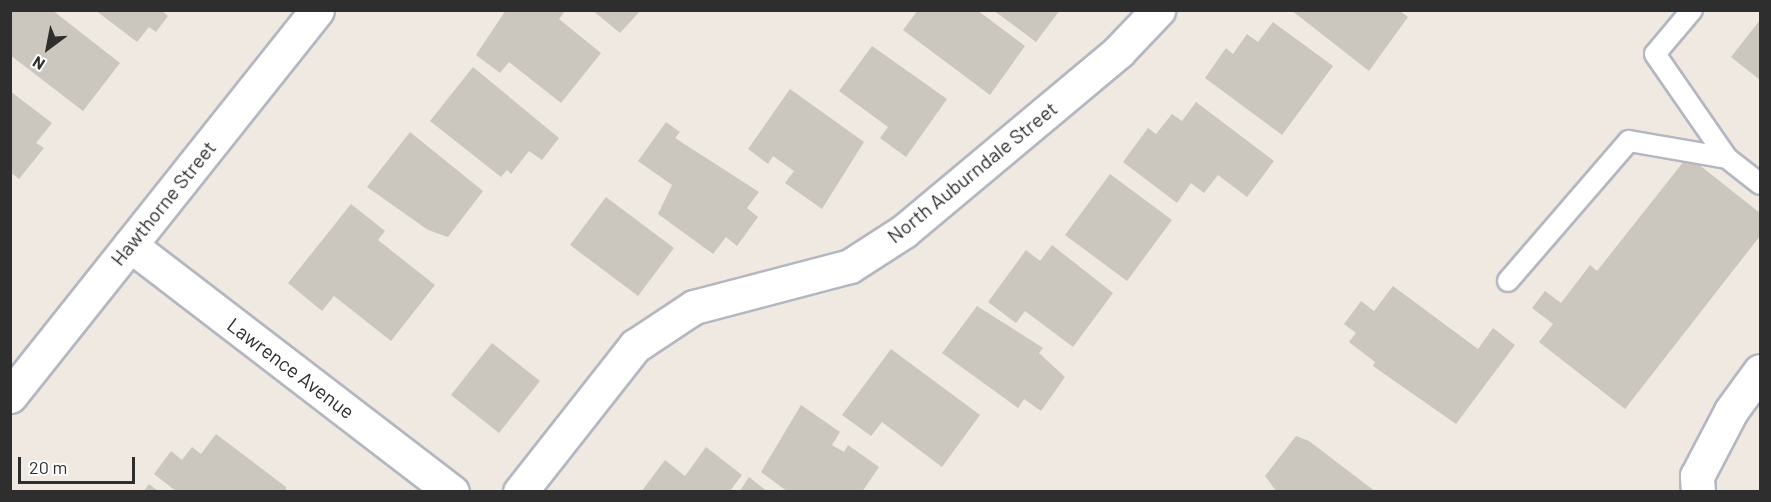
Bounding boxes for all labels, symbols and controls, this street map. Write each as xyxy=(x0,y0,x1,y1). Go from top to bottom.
north arrow xyxy=(18,18,78,78)
text: N xyxy=(29,53,48,75)
street label: North Auburndale Street xyxy=(882,96,1062,248)
street label: Hawthorne Street xyxy=(105,136,221,270)
street label: Lawrence Avenue xyxy=(223,312,359,424)
scale bar xyxy=(21,445,138,483)
text: 20 m xyxy=(29,456,67,478)

